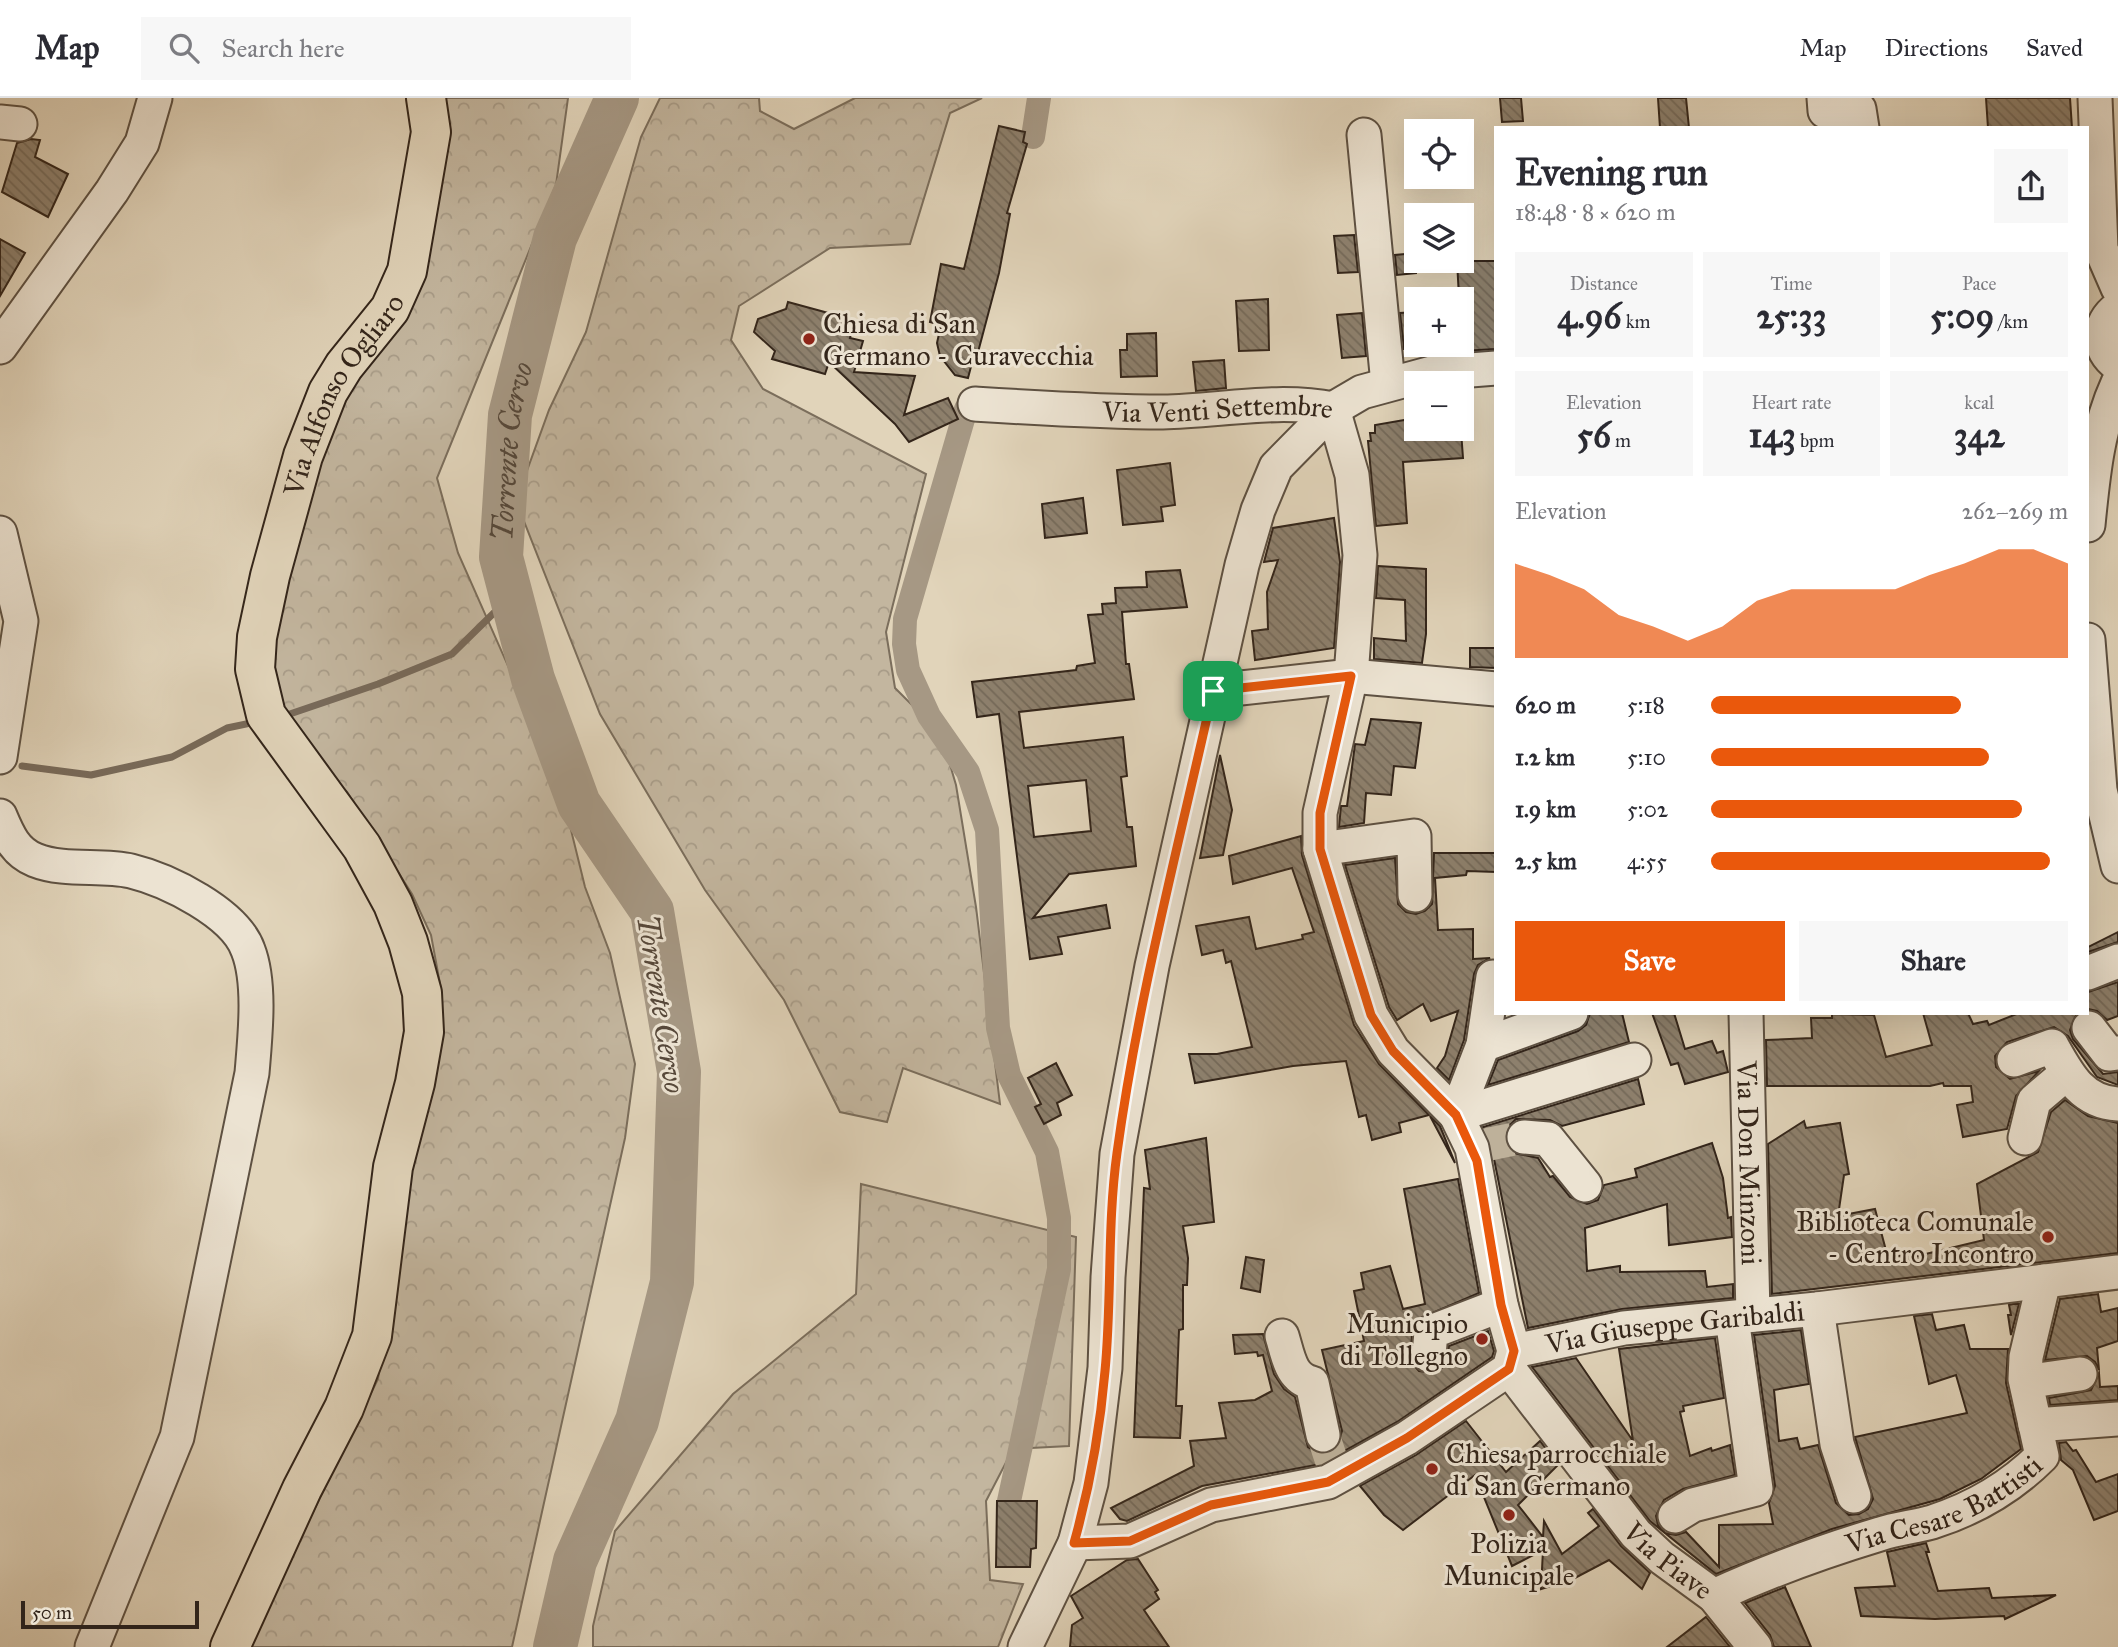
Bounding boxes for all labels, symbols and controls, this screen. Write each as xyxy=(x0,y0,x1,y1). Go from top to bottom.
search box xyxy=(141,17,631,80)
text: Map xyxy=(35,28,99,68)
icon: search xyxy=(165,29,203,67)
text: Search here xyxy=(221,32,345,64)
text: Map xyxy=(1800,33,1847,63)
text: Directions xyxy=(1885,33,1988,63)
text: Saved xyxy=(2026,33,2083,63)
map controls xyxy=(1404,119,1474,441)
button: locate xyxy=(1404,119,1474,189)
text: Evening run xyxy=(1515,149,1708,195)
button: share xyxy=(1994,149,2068,223)
text: 18:48 · 8 × 620 m xyxy=(1515,198,1676,226)
button: layers xyxy=(1404,203,1474,273)
text: Distance xyxy=(1570,272,1638,295)
text: Time xyxy=(1770,272,1813,295)
text: Pace xyxy=(1962,272,1996,295)
button: + xyxy=(1404,287,1474,357)
street label: Via Alfonso Ogliaro xyxy=(275,289,412,501)
text: 4.96 xyxy=(1557,295,1622,338)
text: 25:33 xyxy=(1756,295,1827,338)
text: 5:09 xyxy=(1930,295,1994,338)
place label: Chiesa di San Germano - Curavecchia xyxy=(823,306,1094,373)
text: km xyxy=(1622,310,1650,333)
text: /km xyxy=(1994,310,2028,333)
marker: Chiesa di San Germano - Curavecchia xyxy=(801,331,817,347)
water label: Torrente Cervo xyxy=(484,358,541,542)
button: − xyxy=(1404,371,1474,441)
street label: Via Venti Settembre xyxy=(1101,387,1336,430)
text: Elevation xyxy=(1566,391,1642,414)
text: Heart rate xyxy=(1752,391,1831,414)
text: kcal xyxy=(1964,391,1994,414)
text: 56 xyxy=(1577,414,1611,457)
text: 143 xyxy=(1748,414,1796,457)
text: 342 xyxy=(1954,414,2005,457)
text: m xyxy=(1611,429,1631,452)
text: bpm xyxy=(1796,429,1835,452)
text: Elevation xyxy=(1515,497,1606,525)
text: 262–269 m xyxy=(1962,497,2068,525)
pin xyxy=(1183,661,1243,721)
icon: arrive xyxy=(1194,672,1232,710)
text: 620 m xyxy=(1515,691,1576,719)
text: 5:18 xyxy=(1627,691,1665,719)
text: 1.2 km xyxy=(1515,743,1575,771)
text: 5:10 xyxy=(1627,743,1666,771)
text: 1.9 km xyxy=(1515,795,1576,823)
text: 5:02 xyxy=(1627,795,1668,823)
text: 2.5 km xyxy=(1515,847,1577,875)
text: 4:55 xyxy=(1627,847,1667,875)
water label: Torrente Cervo xyxy=(629,912,693,1096)
button: Save xyxy=(1515,921,1785,1001)
button: Share xyxy=(1799,921,2068,1001)
street label: Via Don Minzoni xyxy=(1730,1059,1769,1266)
place label: Biblioteca Comunale - Centro Incontro xyxy=(1796,1204,2034,1271)
marker: Biblioteca Comunale - Centro Incontro xyxy=(2040,1229,2056,1245)
street label: Via Giuseppe Garibaldi xyxy=(1541,1293,1806,1362)
place label: Municipio di Tollegno xyxy=(1340,1306,1468,1373)
marker: Municipio di Tollegno xyxy=(1474,1331,1490,1347)
place label: Chiesa parrocchiale di San Germano xyxy=(1446,1436,1667,1503)
street label: Via Cesare Battisti xyxy=(1840,1447,2050,1561)
marker: Chiesa parrocchiale di San Germano xyxy=(1424,1461,1440,1477)
marker: Polizia Municipale xyxy=(1501,1507,1517,1523)
street label: Via Piave xyxy=(1615,1514,1720,1607)
place label: Polizia Municipale xyxy=(1444,1526,1574,1593)
scale bar xyxy=(21,1598,200,1630)
text: 50 m xyxy=(32,1601,72,1624)

